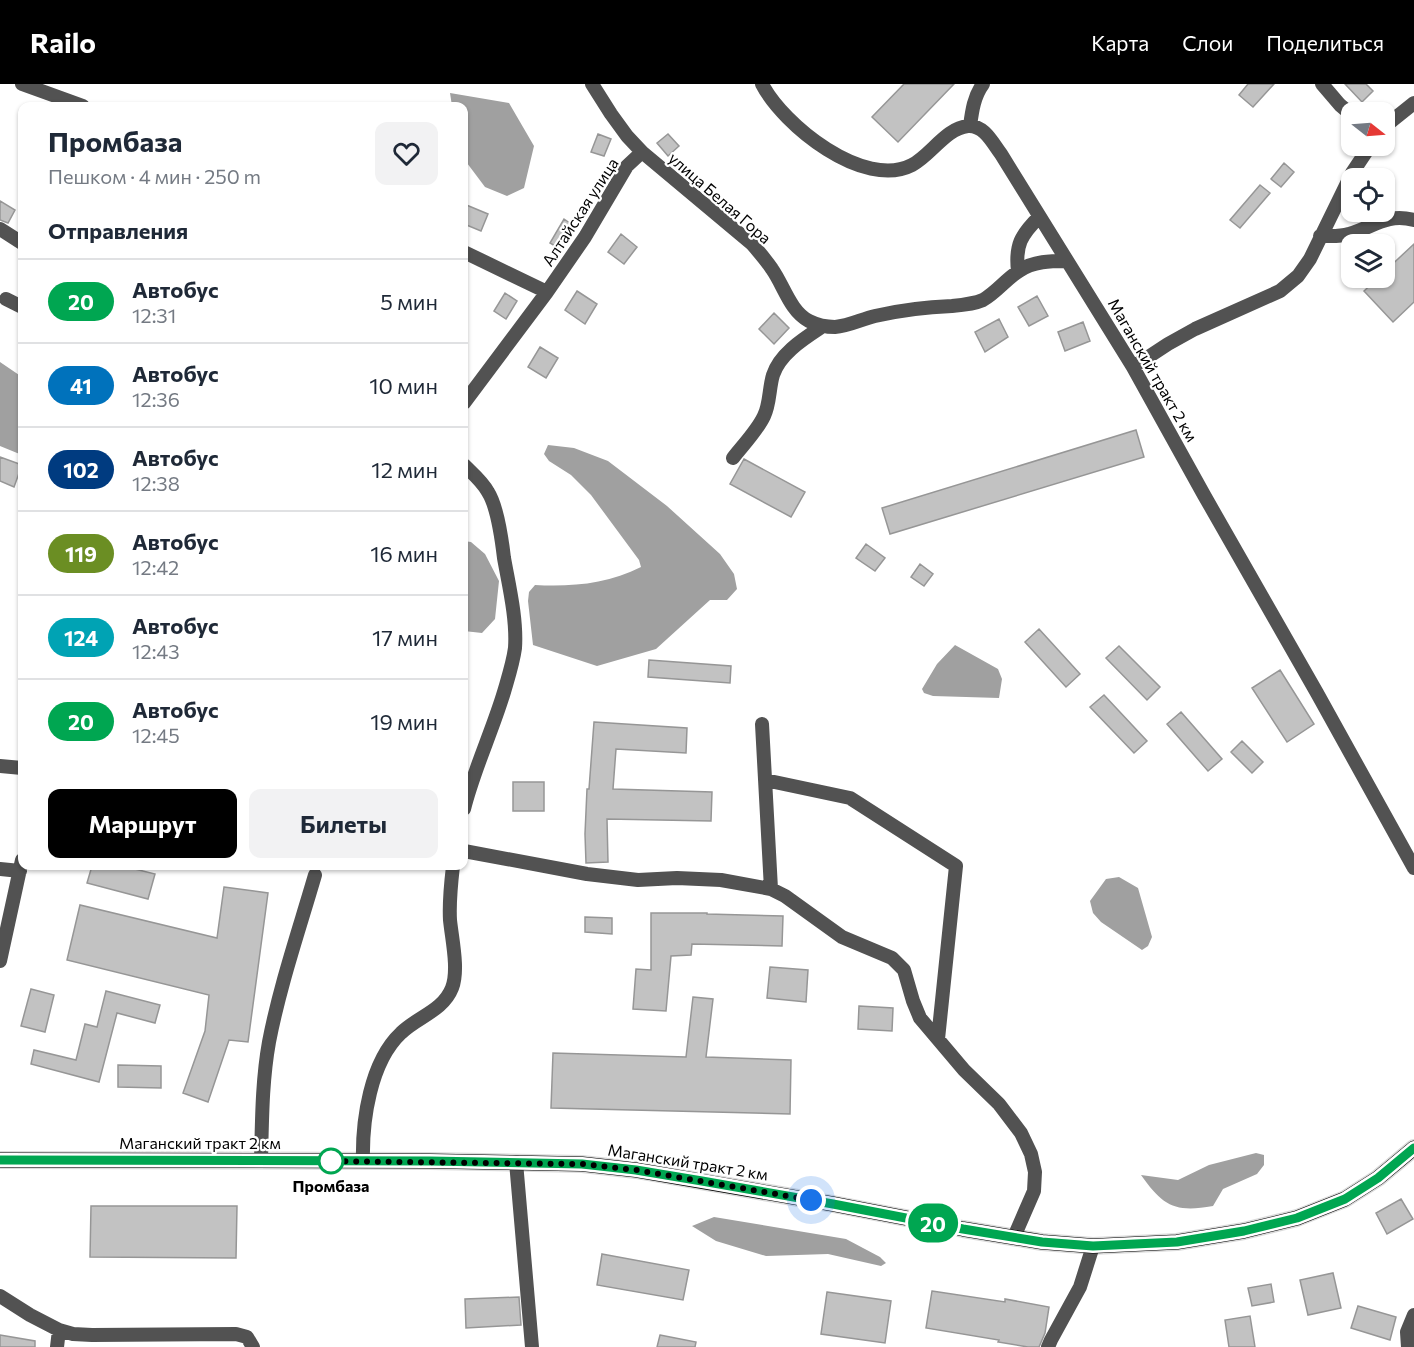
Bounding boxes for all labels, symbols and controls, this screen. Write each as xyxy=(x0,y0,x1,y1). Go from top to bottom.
text: Railo xyxy=(30,25,96,59)
text: Карта xyxy=(1091,30,1149,55)
text: Слои xyxy=(1182,30,1233,55)
text: Поделиться xyxy=(1266,30,1384,55)
north arrow xyxy=(1341,102,1395,156)
map controls xyxy=(1341,102,1395,288)
button: heart xyxy=(375,122,438,185)
text: Промбаза xyxy=(48,124,182,158)
street label: улица Белая Гора xyxy=(665,148,775,247)
street label: Алтайская улица xyxy=(537,154,622,269)
text: Пешком · 4 мин · 250 m xyxy=(48,164,261,188)
button: locate xyxy=(1341,168,1395,222)
text: Отправления xyxy=(48,217,188,244)
button: layers xyxy=(1341,234,1395,288)
text: Автобус xyxy=(132,276,219,303)
text: 5 мин xyxy=(380,288,438,315)
text: 20 xyxy=(68,289,94,314)
street label: Маганский тракт 2 км xyxy=(1105,295,1202,445)
text: 12:31 xyxy=(132,303,176,327)
text: Автобус xyxy=(132,360,219,387)
text: 10 мин xyxy=(369,372,438,399)
text: 41 xyxy=(70,373,92,398)
text: 12:36 xyxy=(132,387,180,411)
text: Автобус xyxy=(132,444,219,471)
text: 12 мин xyxy=(371,456,438,483)
text: 102 xyxy=(63,457,99,482)
text: 12:38 xyxy=(132,471,180,495)
text: Автобус xyxy=(132,528,219,555)
text: 16 мин xyxy=(370,540,438,567)
text: 119 xyxy=(65,541,97,566)
text: 12:42 xyxy=(132,555,179,579)
text: Автобус xyxy=(132,612,219,639)
text: 17 мин xyxy=(372,624,438,651)
text: 124 xyxy=(64,625,98,650)
text: 12:43 xyxy=(132,639,180,663)
text: Автобус xyxy=(132,696,219,723)
text: 19 мин xyxy=(370,708,438,735)
text: 20 xyxy=(68,709,94,734)
text: 12:45 xyxy=(132,723,180,747)
button: Маршрут xyxy=(48,789,237,858)
button: Билеты xyxy=(249,789,438,858)
street label: Маганский тракт 2 км xyxy=(119,1133,281,1152)
street label: Маганский тракт 2 км xyxy=(607,1139,770,1184)
marker: Промбаза xyxy=(318,1148,344,1174)
place label: Промбаза xyxy=(293,1176,369,1195)
your location xyxy=(796,1185,826,1215)
line badge: 20 xyxy=(906,1204,960,1242)
text: 20 xyxy=(920,1211,946,1236)

